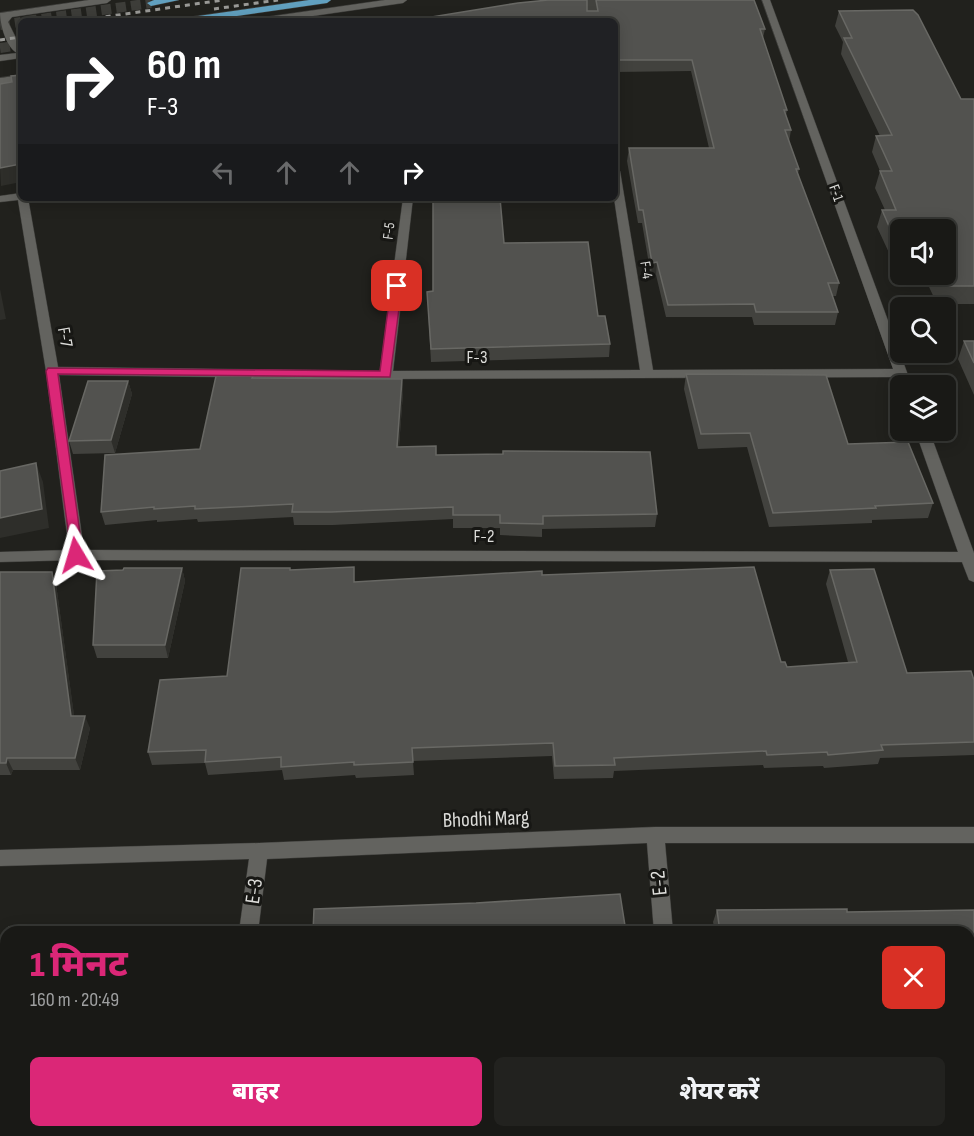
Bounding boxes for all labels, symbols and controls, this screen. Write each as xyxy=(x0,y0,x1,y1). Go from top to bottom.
text: 60 m xyxy=(147,40,221,91)
icon: right xyxy=(48,42,126,120)
text: F-3 xyxy=(147,91,178,123)
icon: left xyxy=(207,156,240,189)
icon: ahead xyxy=(270,156,303,189)
icon: ahead xyxy=(333,156,366,189)
icon: right xyxy=(396,156,429,189)
street label: F-1 xyxy=(824,182,848,205)
map controls xyxy=(890,219,956,441)
button: sound xyxy=(890,219,956,285)
street label: F-5 xyxy=(379,221,399,241)
pin xyxy=(371,260,422,311)
street label: F-4 xyxy=(635,260,657,280)
icon: arrive xyxy=(380,269,413,302)
button: search xyxy=(890,297,956,363)
street label: F-7 xyxy=(53,325,77,349)
street label: F-3 xyxy=(467,347,487,368)
button: layers xyxy=(890,375,956,441)
position arrow xyxy=(44,523,108,587)
street label: F-2 xyxy=(474,526,494,547)
street label: Bhodhi Marg xyxy=(442,805,530,833)
street label: E-2 xyxy=(645,869,673,897)
street label: E-3 xyxy=(240,877,268,905)
text: 1 मिनट xyxy=(30,944,128,987)
button: close xyxy=(882,946,945,1009)
text: 160 m · 20:49 xyxy=(30,988,119,1012)
button: बाहर xyxy=(30,1057,482,1126)
button: शेयर करें xyxy=(494,1057,945,1126)

